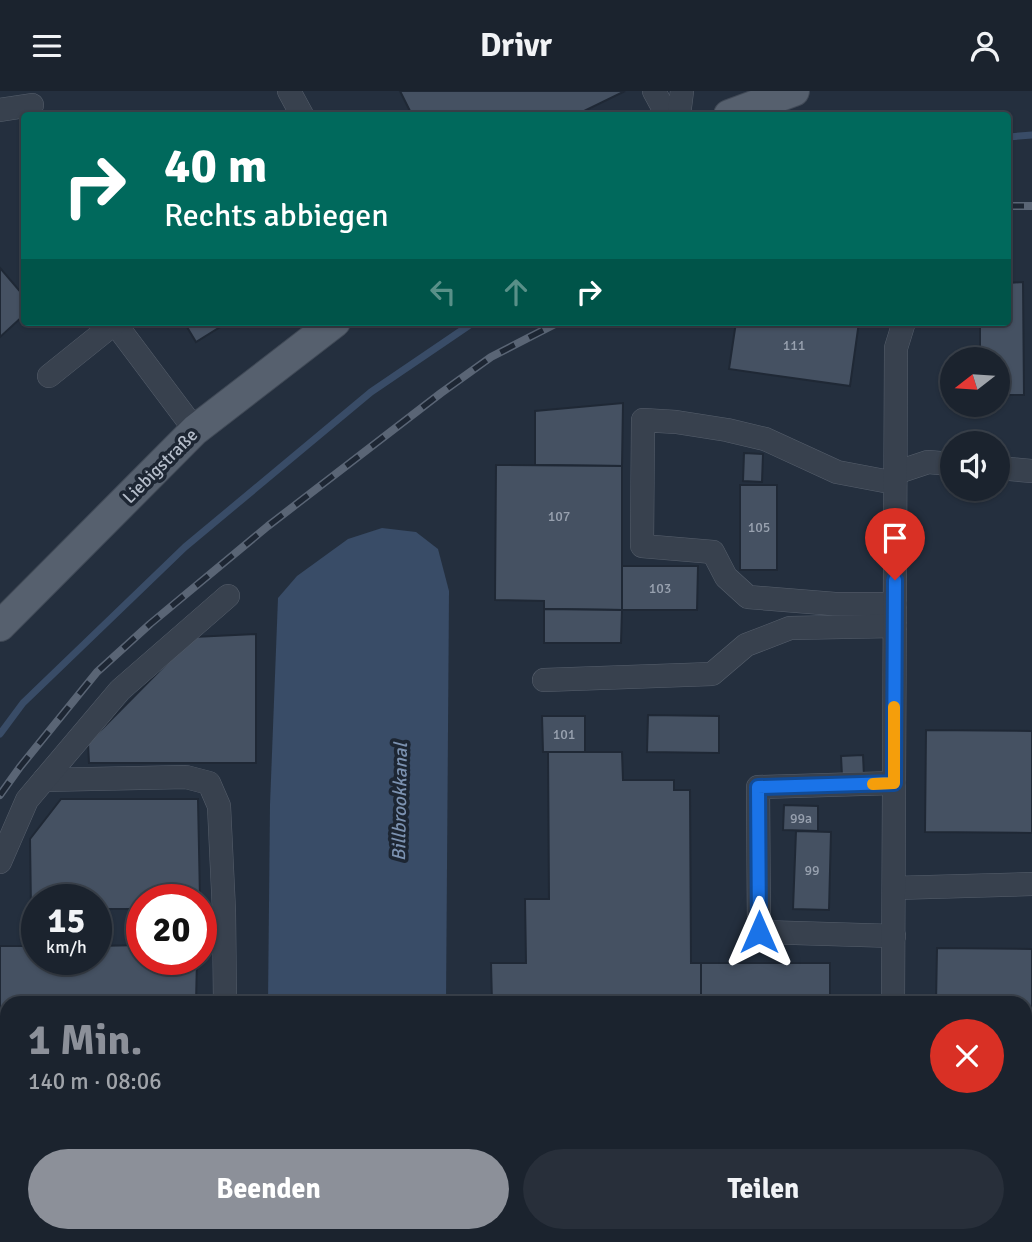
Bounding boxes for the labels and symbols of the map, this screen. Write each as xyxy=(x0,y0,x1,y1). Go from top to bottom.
house number: 111 xyxy=(783,337,805,354)
north arrow xyxy=(940,347,1010,417)
street label: Liebigstraße xyxy=(118,424,202,508)
house number: 107 xyxy=(548,508,570,525)
pin xyxy=(865,508,925,580)
house number: 105 xyxy=(748,519,770,536)
house number: 103 xyxy=(649,580,671,597)
house number: 101 xyxy=(553,726,575,743)
water label: Billbrookkanal xyxy=(387,741,413,861)
house number: 99a xyxy=(790,810,812,827)
house number: 99 xyxy=(804,862,820,879)
speed limit sign: 20 xyxy=(126,884,217,975)
position arrow xyxy=(722,895,796,969)

